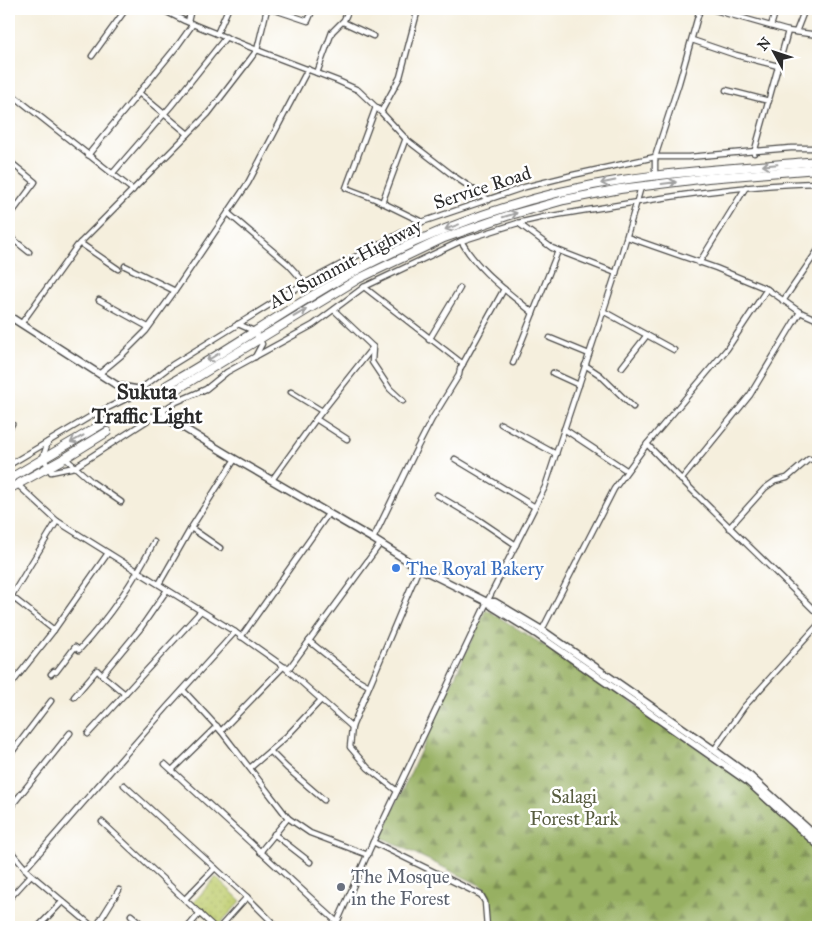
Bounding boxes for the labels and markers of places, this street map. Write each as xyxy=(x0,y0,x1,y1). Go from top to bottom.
place label: The Royal Bakery xyxy=(406,557,545,580)
marker: The Royal Bakery xyxy=(390,562,402,574)
place label: The Mosque in the Forest xyxy=(351,865,450,910)
marker: The Mosque in the Forest xyxy=(335,881,347,893)

